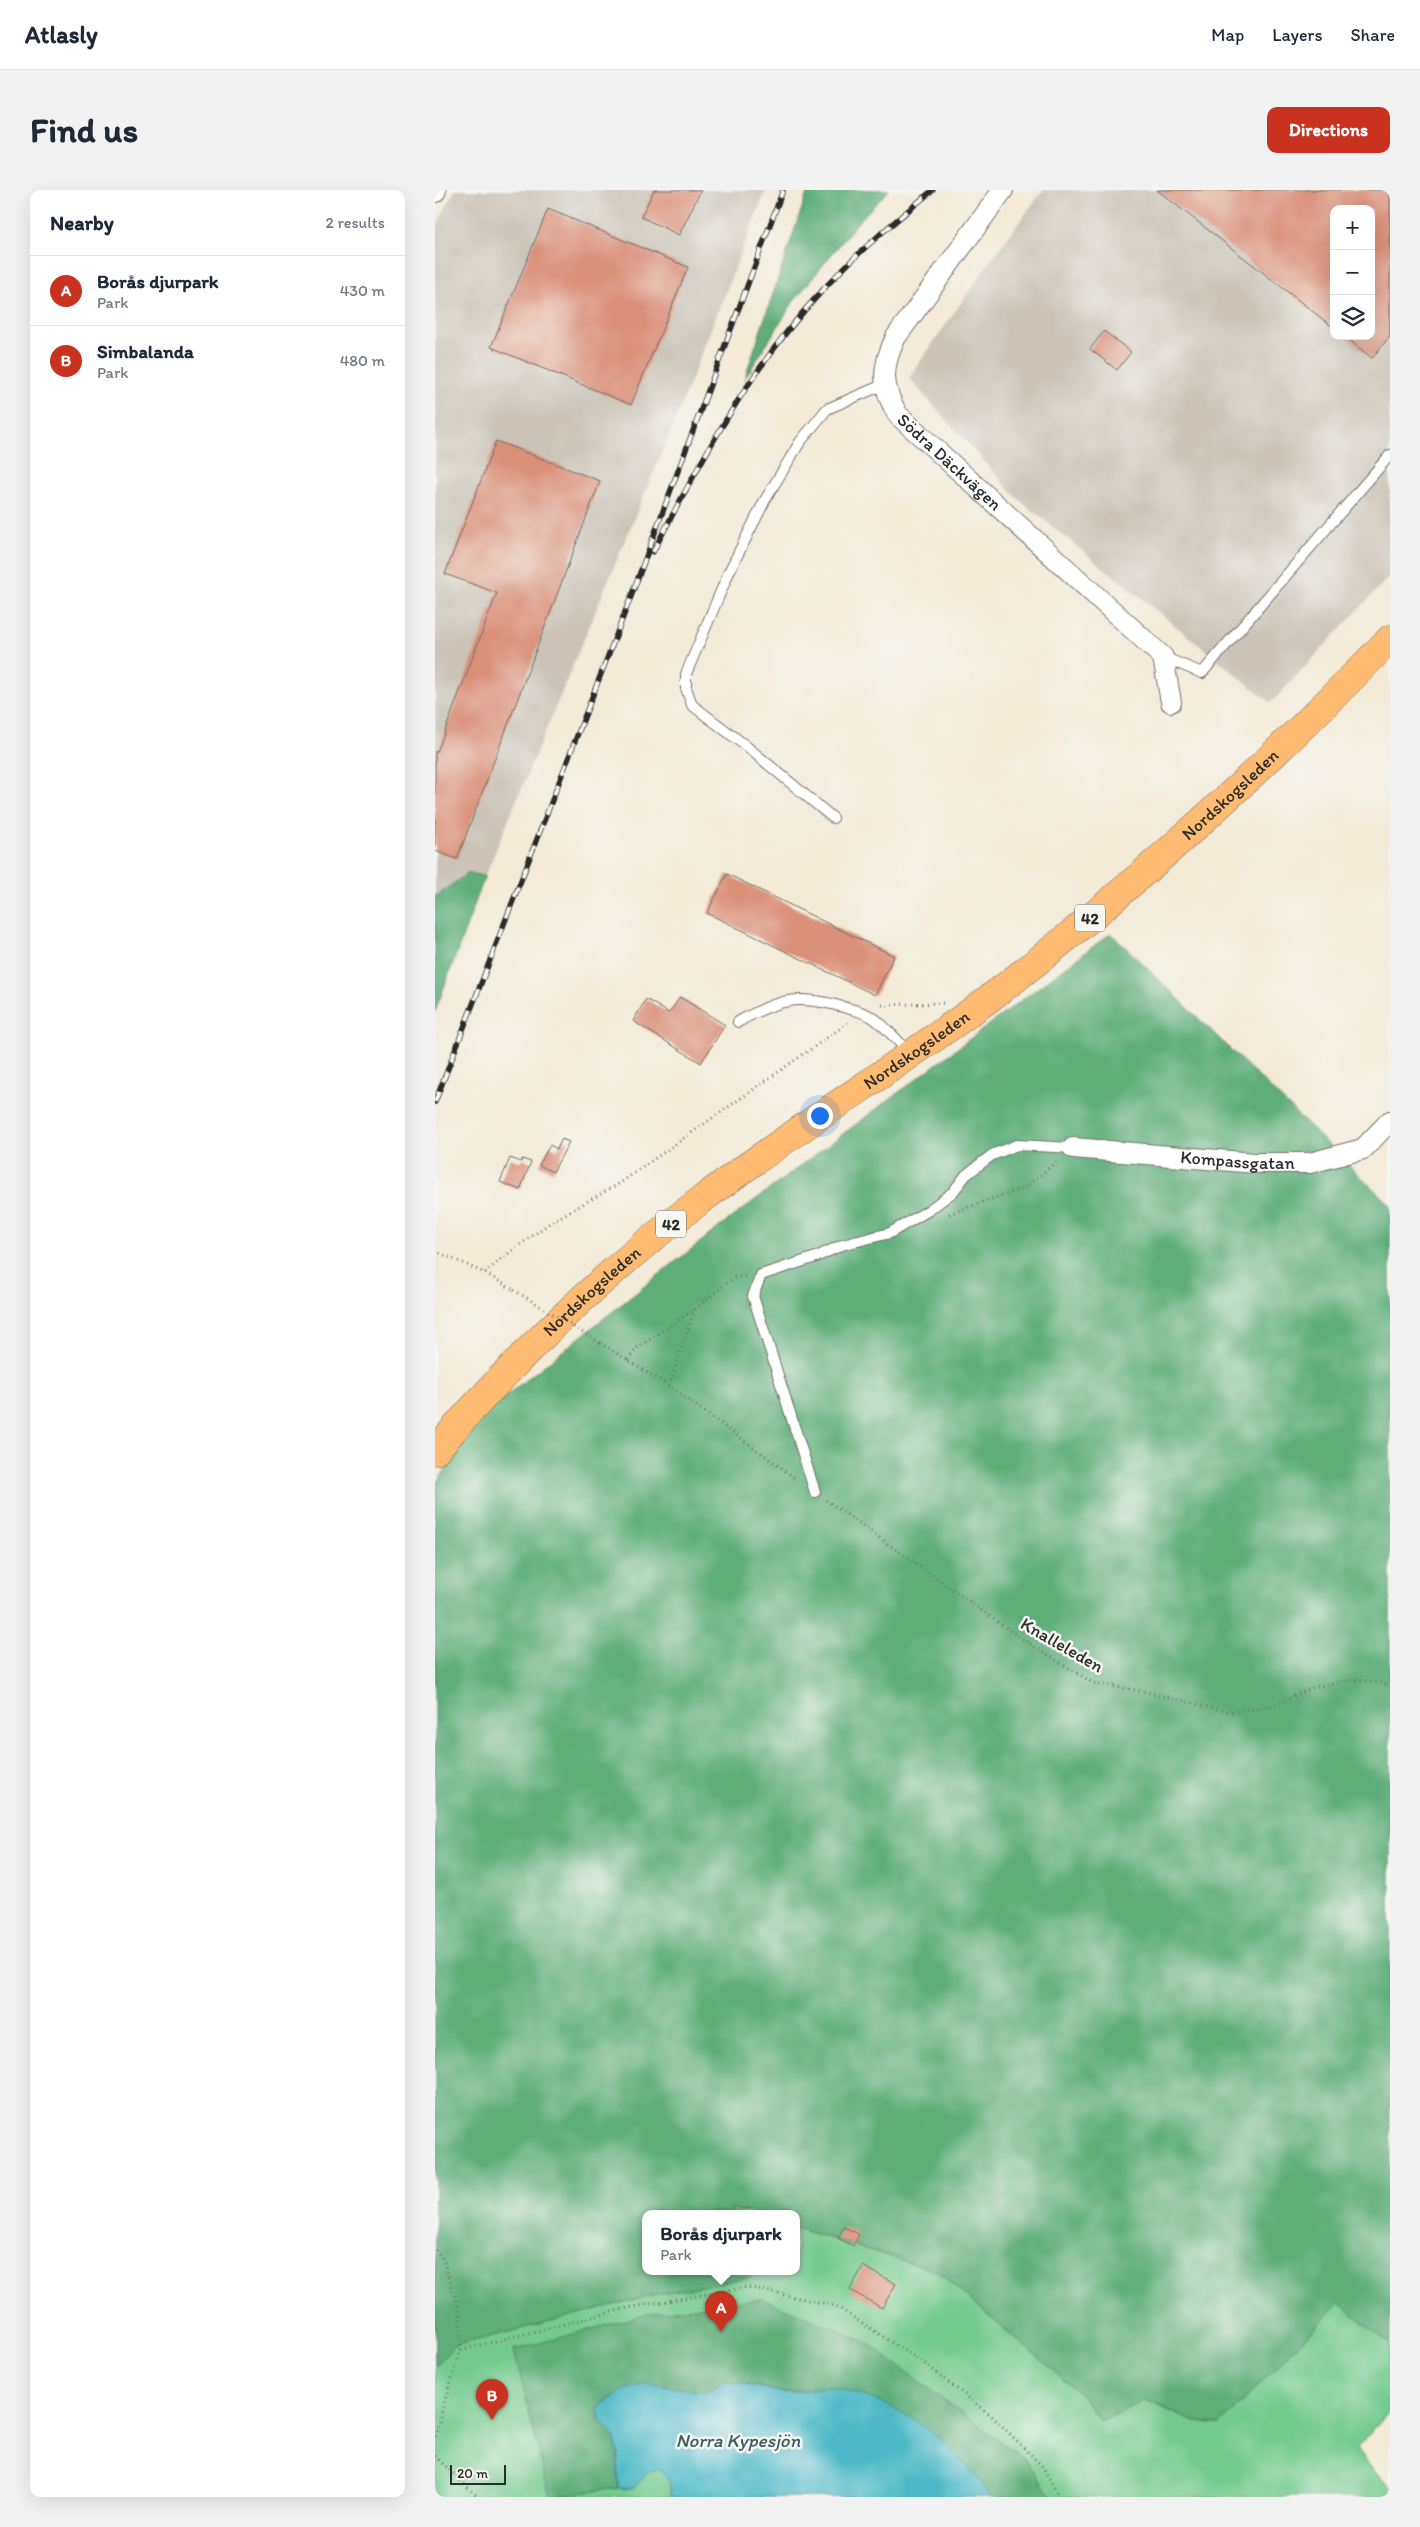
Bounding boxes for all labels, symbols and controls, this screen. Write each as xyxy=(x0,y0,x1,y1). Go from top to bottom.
text: Atlasly xyxy=(25,20,98,49)
text: Map xyxy=(1211,24,1244,46)
text: Layers xyxy=(1272,24,1322,46)
text: Share xyxy=(1350,24,1395,46)
button: Directions xyxy=(1267,107,1390,153)
text: Find us xyxy=(30,109,138,151)
map controls xyxy=(1330,205,1375,340)
button: + xyxy=(1330,205,1375,250)
text: Nearby xyxy=(50,210,114,235)
text: 2 results xyxy=(325,213,385,232)
button: − xyxy=(1330,250,1375,295)
text: Borås djurpark xyxy=(97,270,219,293)
text: A xyxy=(61,281,71,300)
text: 430 m xyxy=(340,281,385,300)
text: Park xyxy=(97,293,128,312)
button: layers xyxy=(1330,295,1375,340)
text: Simbalanda xyxy=(97,340,194,363)
text: B xyxy=(61,351,71,370)
text: 480 m xyxy=(340,351,385,370)
text: Park xyxy=(97,363,128,382)
street label: Södra Däckvägen xyxy=(893,409,1006,515)
street label: Nordskogsleden xyxy=(1177,744,1283,845)
road number: 42 xyxy=(1075,904,1105,931)
street label: Nordskogsleden xyxy=(859,1006,974,1094)
your location xyxy=(807,1103,833,1129)
street label: Kompassgatan xyxy=(1179,1146,1295,1174)
road number: 42 xyxy=(656,1211,686,1238)
street label: Nordskogsleden xyxy=(538,1241,645,1341)
street label: Knalleleden xyxy=(1017,1613,1107,1677)
popup xyxy=(642,2210,800,2275)
text: Borås djurpark xyxy=(660,2222,782,2245)
text: Park xyxy=(660,2245,692,2264)
pin: A xyxy=(705,2291,737,2332)
pin: B xyxy=(476,2379,508,2420)
water label: Norra Kypesjön xyxy=(676,2429,801,2452)
scale bar xyxy=(450,2462,506,2485)
text: 20 m xyxy=(457,2465,488,2482)

